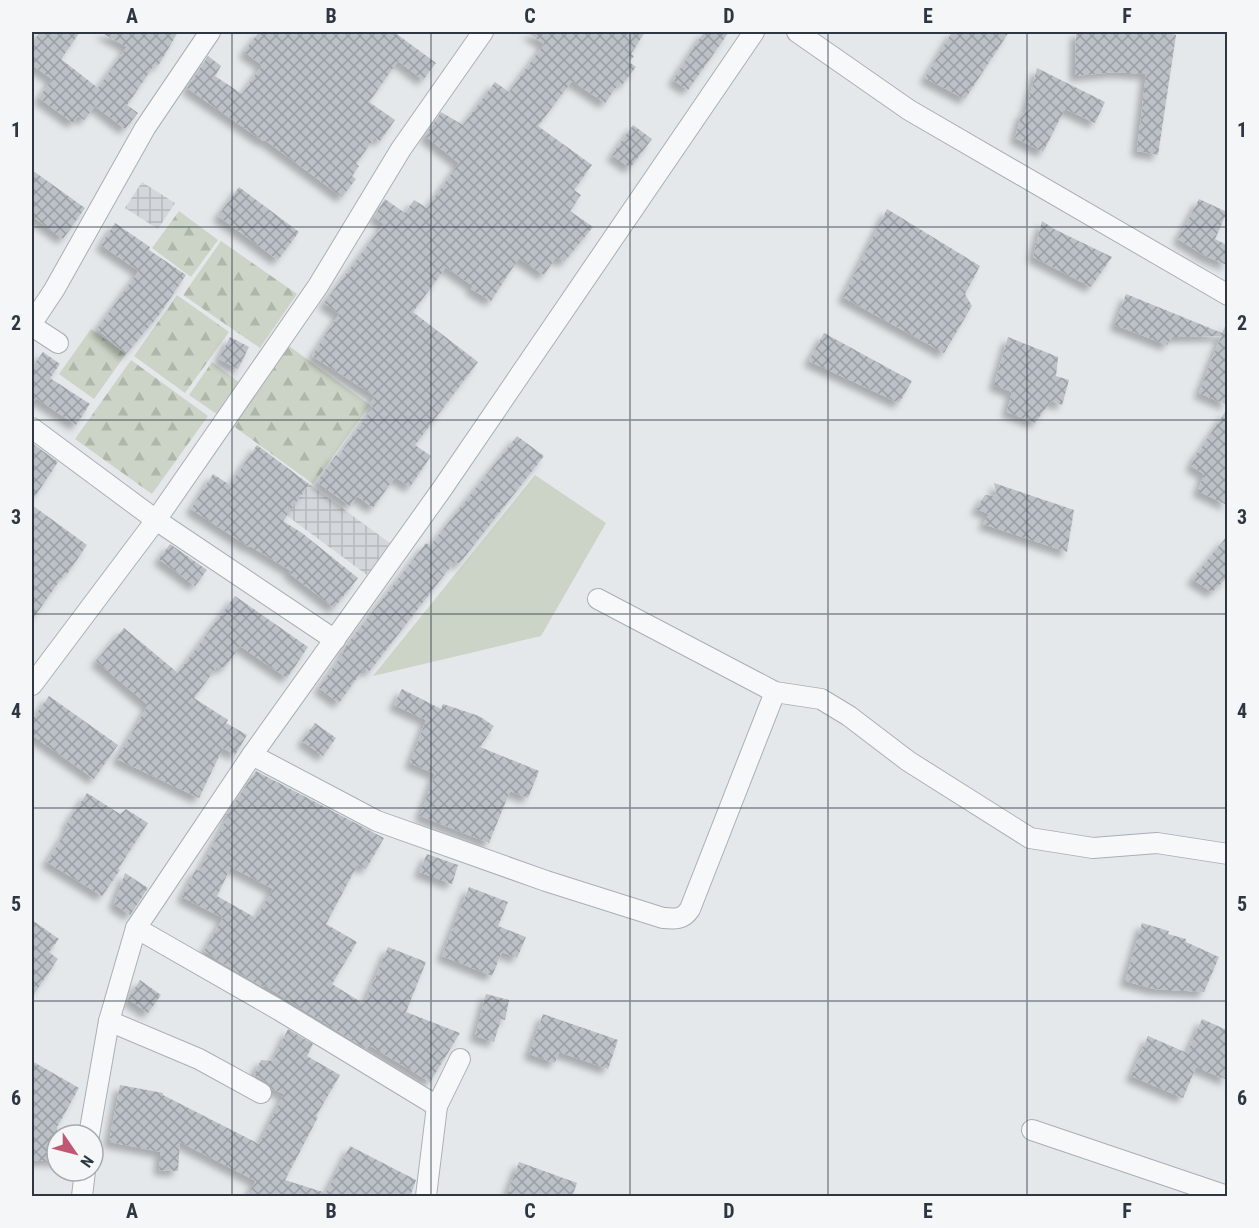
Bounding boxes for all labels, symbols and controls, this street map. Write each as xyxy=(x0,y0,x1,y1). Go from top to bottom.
text: A xyxy=(126,4,138,28)
text: B xyxy=(325,4,337,28)
text: C xyxy=(524,4,536,28)
text: D xyxy=(723,4,735,28)
text: E xyxy=(923,4,933,28)
text: F xyxy=(1122,4,1132,28)
text: 1 xyxy=(11,118,21,142)
text: 1 xyxy=(1237,118,1247,142)
text: 2 xyxy=(11,311,21,335)
text: 2 xyxy=(1237,311,1247,335)
text: 3 xyxy=(11,505,21,529)
text: 3 xyxy=(1237,505,1247,529)
text: 4 xyxy=(11,699,21,723)
text: 4 xyxy=(1237,699,1247,723)
text: 5 xyxy=(11,892,21,916)
text: 5 xyxy=(1237,892,1247,916)
text: 6 xyxy=(11,1086,21,1110)
text: 6 xyxy=(1237,1086,1247,1110)
north arrow xyxy=(45,1123,105,1183)
text: N xyxy=(76,1152,97,1171)
text: A xyxy=(126,1199,138,1223)
text: B xyxy=(325,1199,337,1223)
text: C xyxy=(524,1199,536,1223)
text: D xyxy=(723,1199,735,1223)
text: E xyxy=(923,1199,933,1223)
text: F xyxy=(1122,1199,1132,1223)

